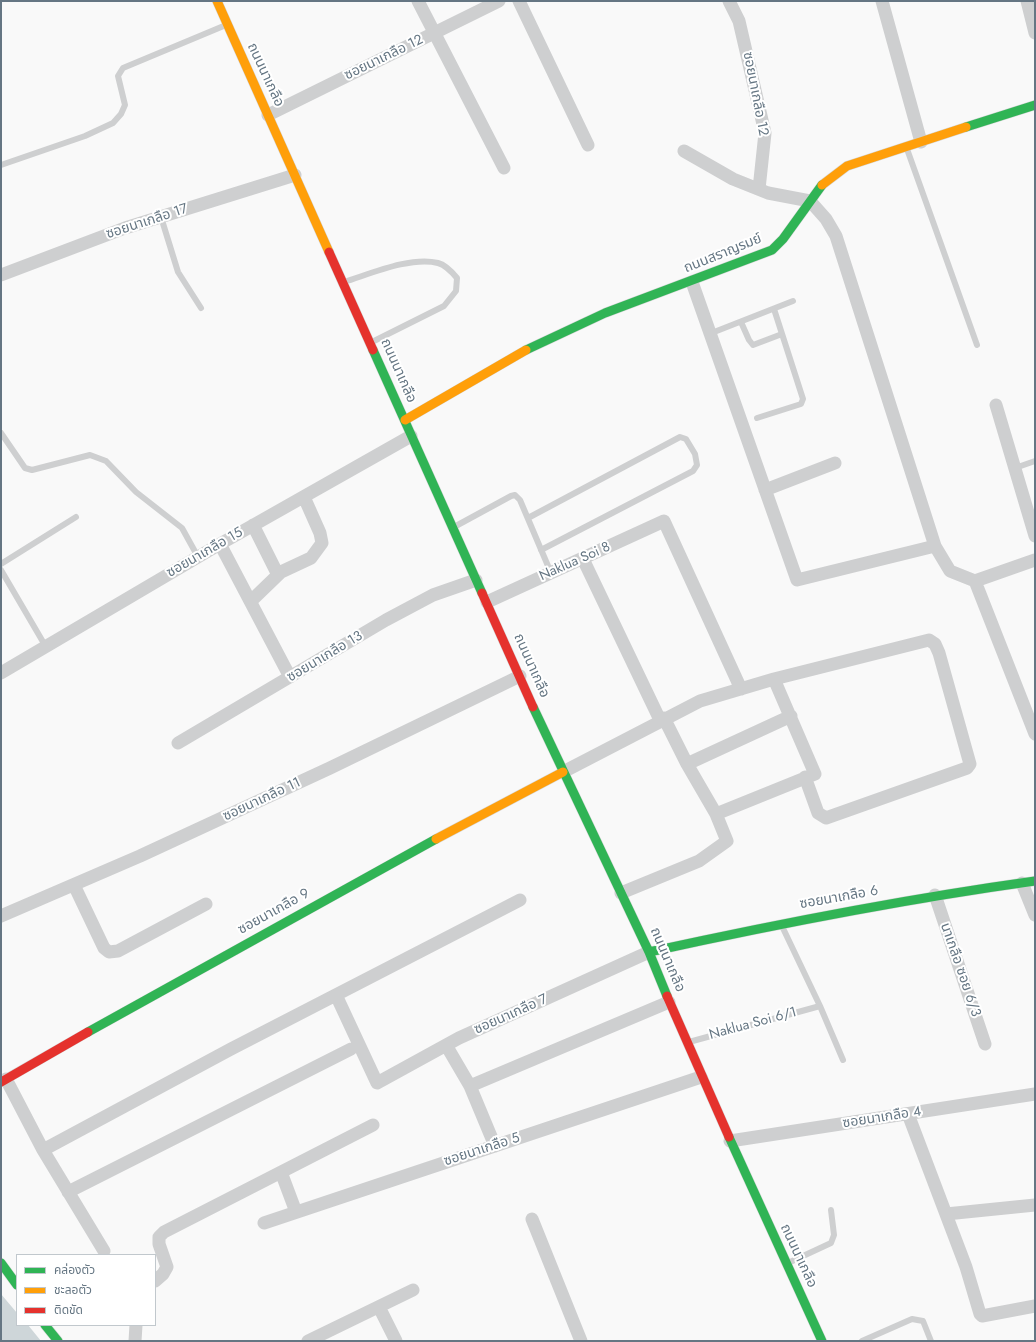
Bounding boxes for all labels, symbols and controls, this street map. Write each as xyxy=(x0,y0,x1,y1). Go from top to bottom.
street label: ซอยนาเกลือ 12 xyxy=(342,32,426,84)
street label: ถนนนาเกลือ xyxy=(243,40,287,110)
street label: ซอยนาเกลือ 12 xyxy=(739,50,771,138)
street label: ซอยนาเกลือ 17 xyxy=(104,201,190,243)
street label: ถนนสราญรมย์ xyxy=(682,231,764,277)
street label: ถนนนาเกลือ xyxy=(376,336,420,406)
street label: ซอยนาเกลือ 15 xyxy=(164,524,246,582)
street label: Naklua Soi 8 xyxy=(537,539,613,585)
street label: ซอยนาเกลือ 13 xyxy=(284,628,366,686)
street label: ถนนนาเกลือ xyxy=(509,631,553,701)
street label: ซอยนาเกลือ 11 xyxy=(220,775,304,825)
street label: ซอยนาเกลือ 6 xyxy=(799,883,879,913)
street label: ซอยนาเกลือ 9 xyxy=(235,885,313,939)
street label: นาเกลือ ซอย 6/3 xyxy=(936,921,984,1019)
street label: ถนนนาเกลือ xyxy=(646,925,688,995)
street label: ซอยนาเกลือ 7 xyxy=(472,991,550,1039)
street label: Naklua Soi 6/1 xyxy=(707,1004,799,1044)
street label: ซอยนาเกลือ 4 xyxy=(842,1103,922,1133)
street label: ซอยนาเกลือ 5 xyxy=(442,1130,522,1170)
street label: ถนนนาเกลือ xyxy=(776,1221,820,1291)
legend xyxy=(16,1254,156,1326)
text: คล่องตัว xyxy=(54,1261,95,1279)
text: ชะลอตัว xyxy=(54,1281,92,1299)
text: ติดขัด xyxy=(54,1301,83,1319)

